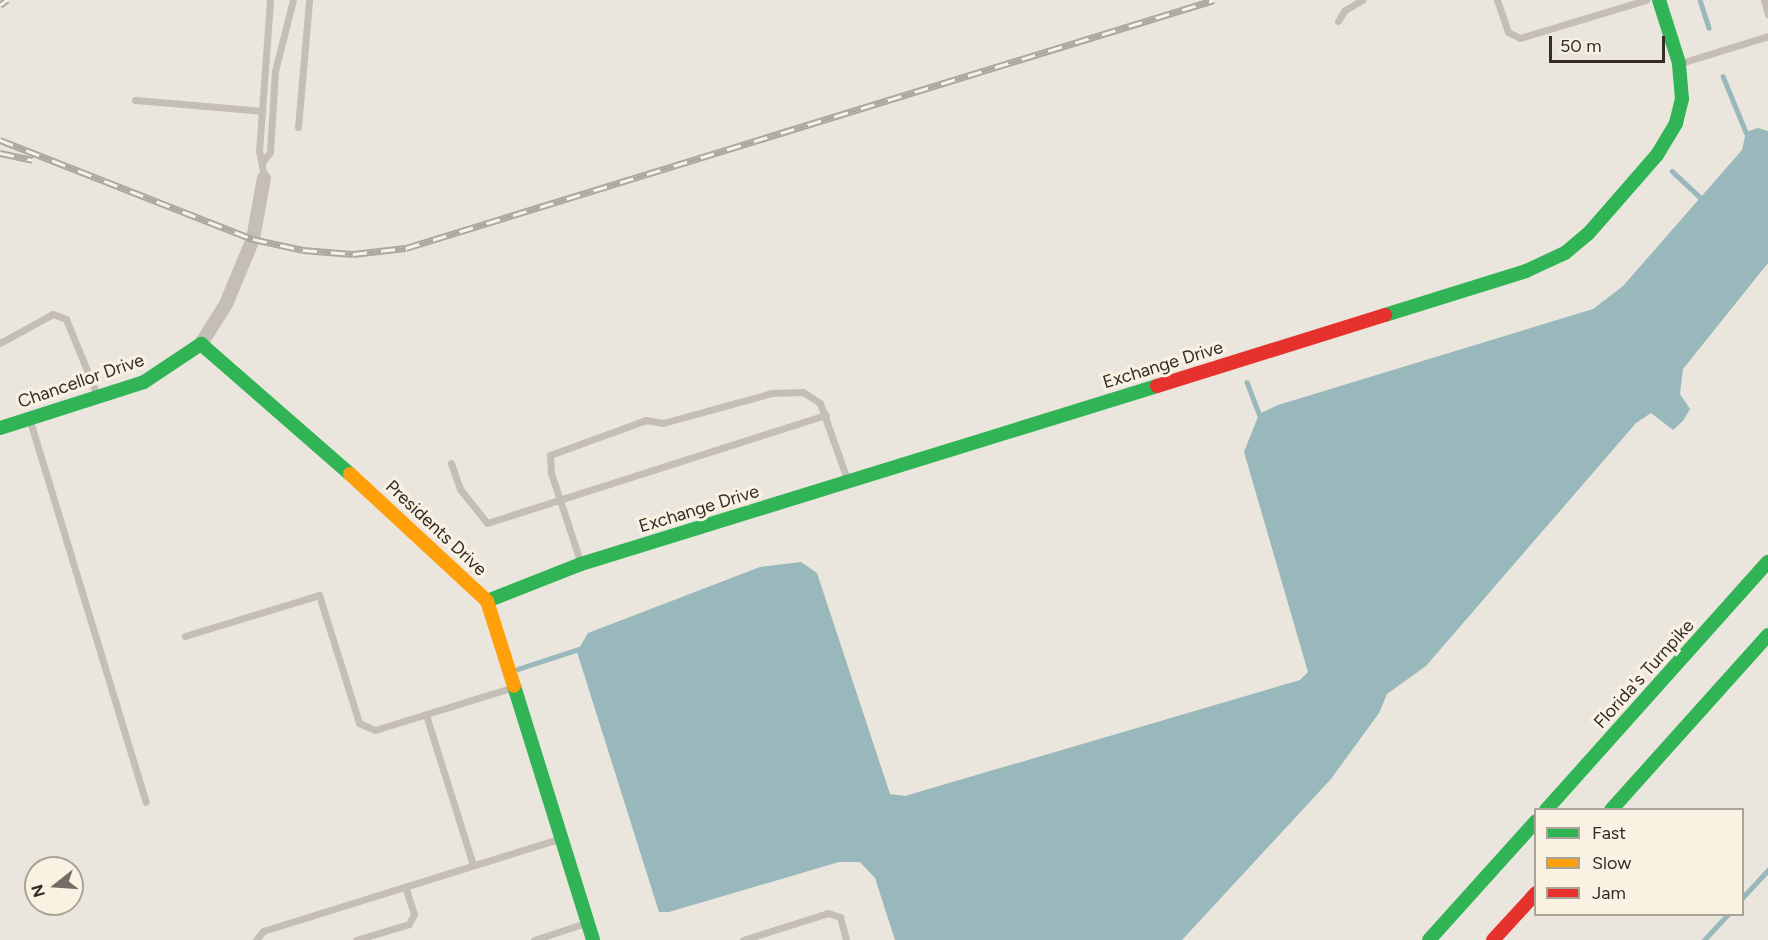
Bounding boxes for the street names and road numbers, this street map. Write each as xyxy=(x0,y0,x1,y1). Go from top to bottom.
street label: Exchange Drive xyxy=(1100,336,1226,394)
street label: Chancellor Drive xyxy=(15,349,147,413)
street label: Presidents Drive xyxy=(381,476,491,580)
street label: Exchange Drive xyxy=(636,480,762,538)
street label: Florida's Turnpike xyxy=(1589,615,1699,733)

